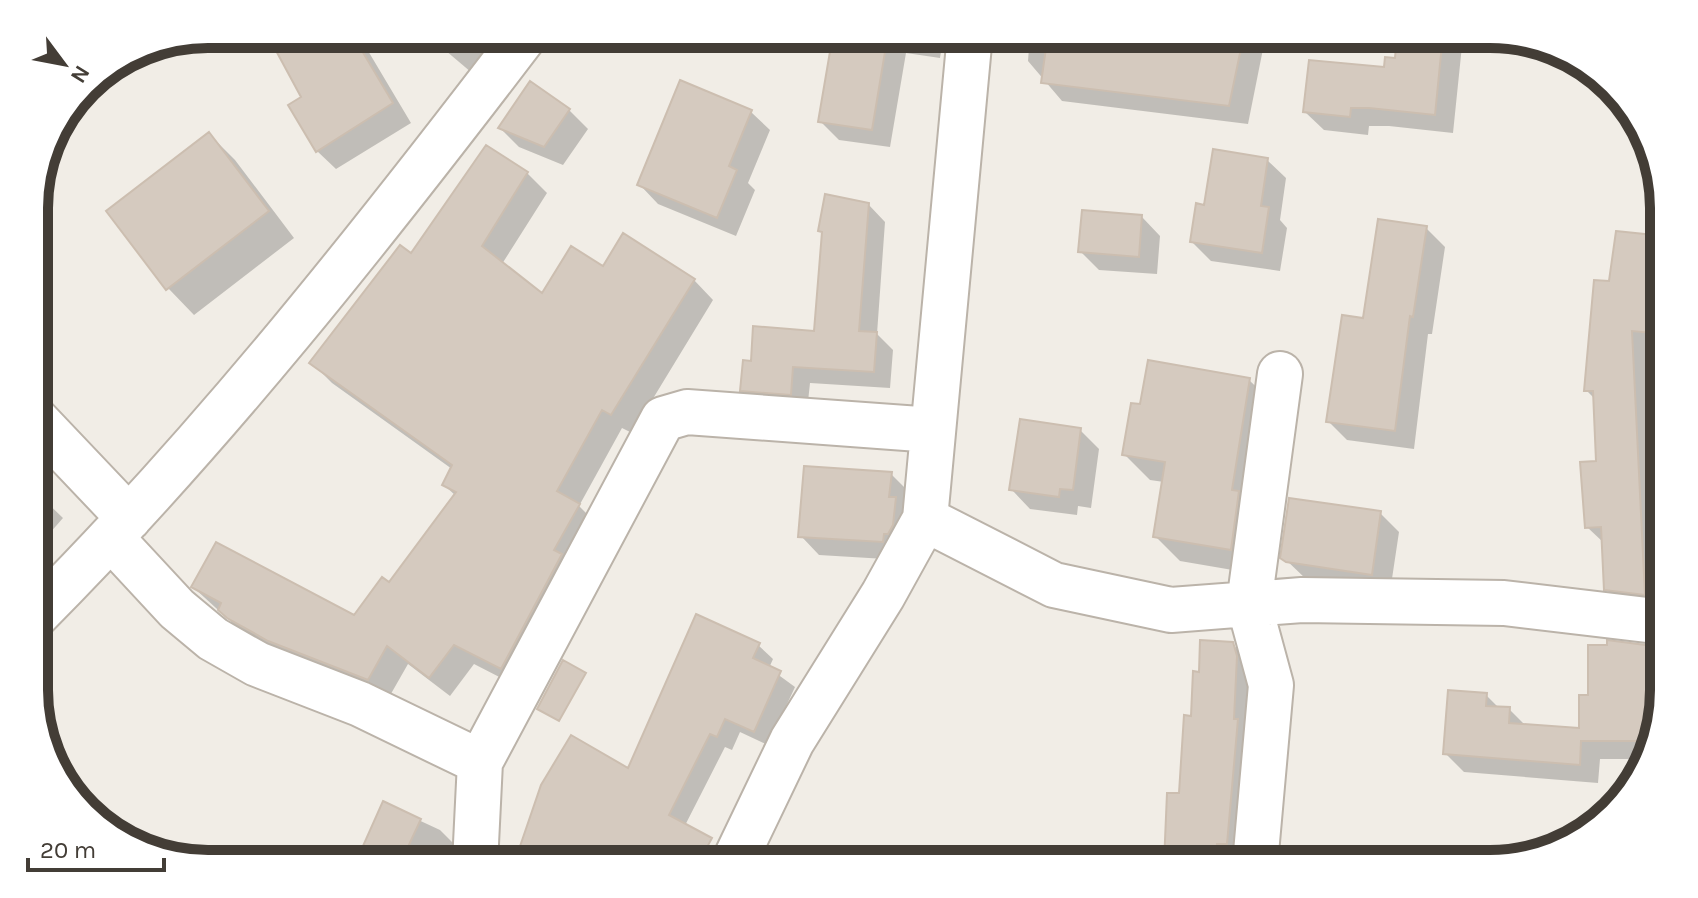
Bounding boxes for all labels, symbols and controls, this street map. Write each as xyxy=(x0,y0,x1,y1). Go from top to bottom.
north arrow xyxy=(24,24,104,104)
text: N xyxy=(65,60,95,88)
scale bar xyxy=(28,822,164,872)
text: 20 m xyxy=(40,836,96,864)

